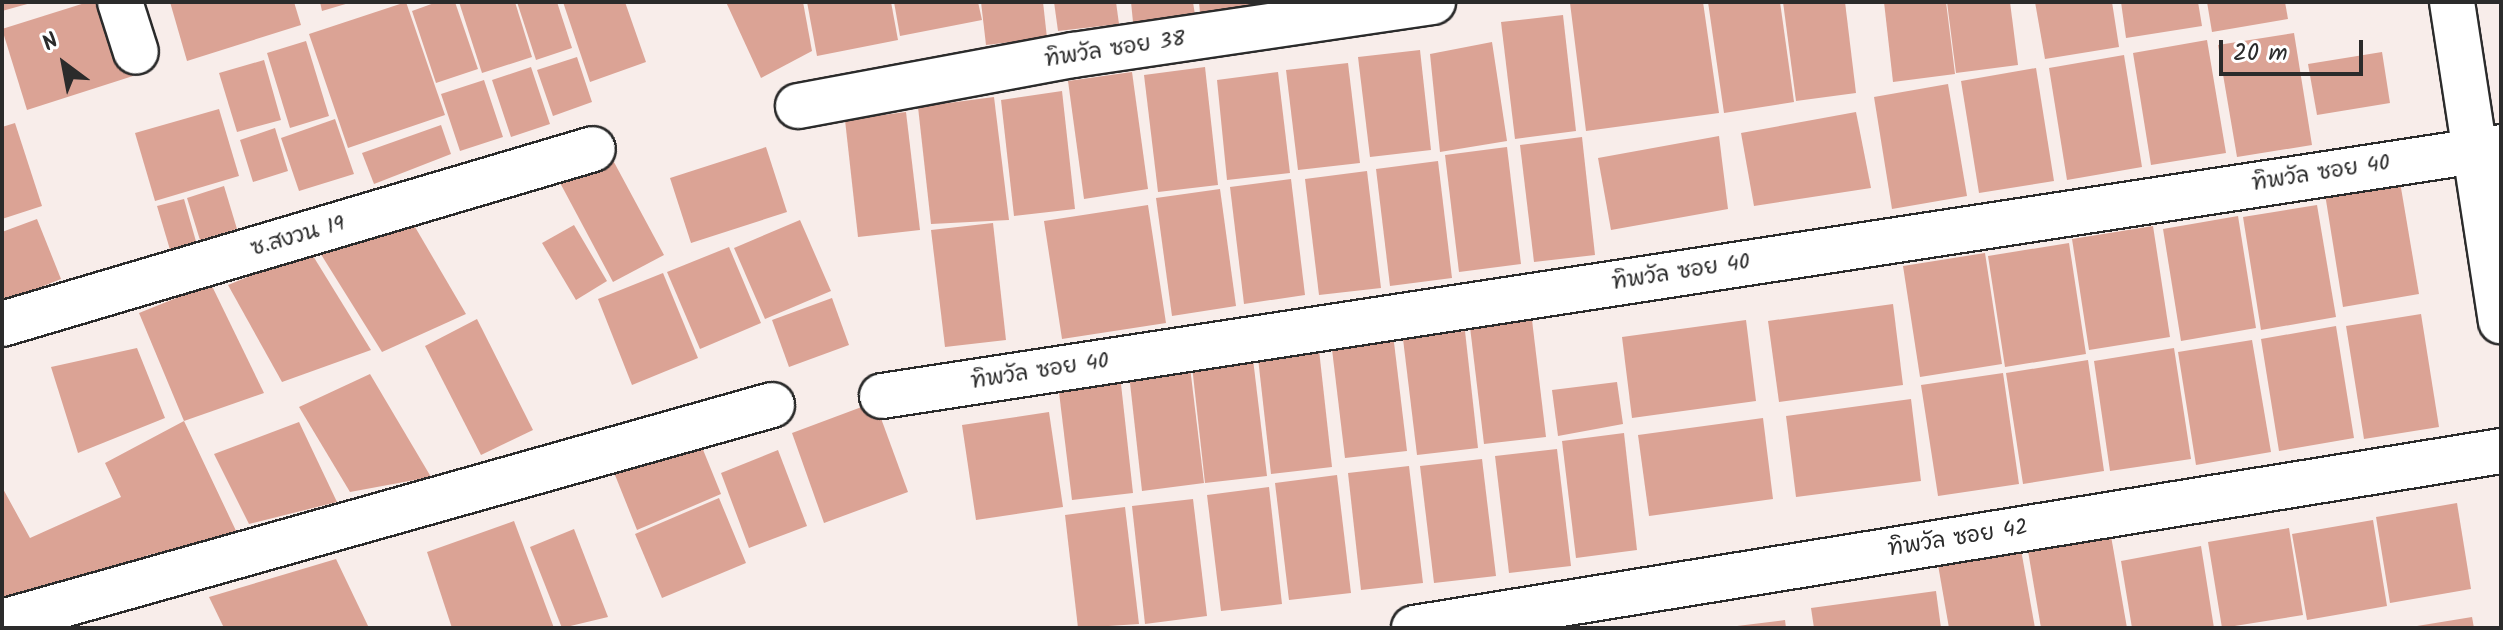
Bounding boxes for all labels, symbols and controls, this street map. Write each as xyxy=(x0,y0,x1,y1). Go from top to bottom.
north arrow xyxy=(24,24,104,104)
scale bar xyxy=(2223,24,2367,74)
text: N xyxy=(36,25,66,62)
street label: ทิพวัล ซอย 38 xyxy=(1043,26,1187,74)
text: 20 m xyxy=(2233,34,2288,73)
street label: ทิพวัล ซอย 40 xyxy=(2250,150,2392,198)
street label: ซ.สงวน 19 xyxy=(248,211,348,263)
street label: ทิพวัล ซอย 40 xyxy=(1610,249,1752,297)
street label: ทิพวัล ซอย 40 xyxy=(969,348,1111,396)
street label: ทิพวัล ซอย 42 xyxy=(1886,515,2030,563)

